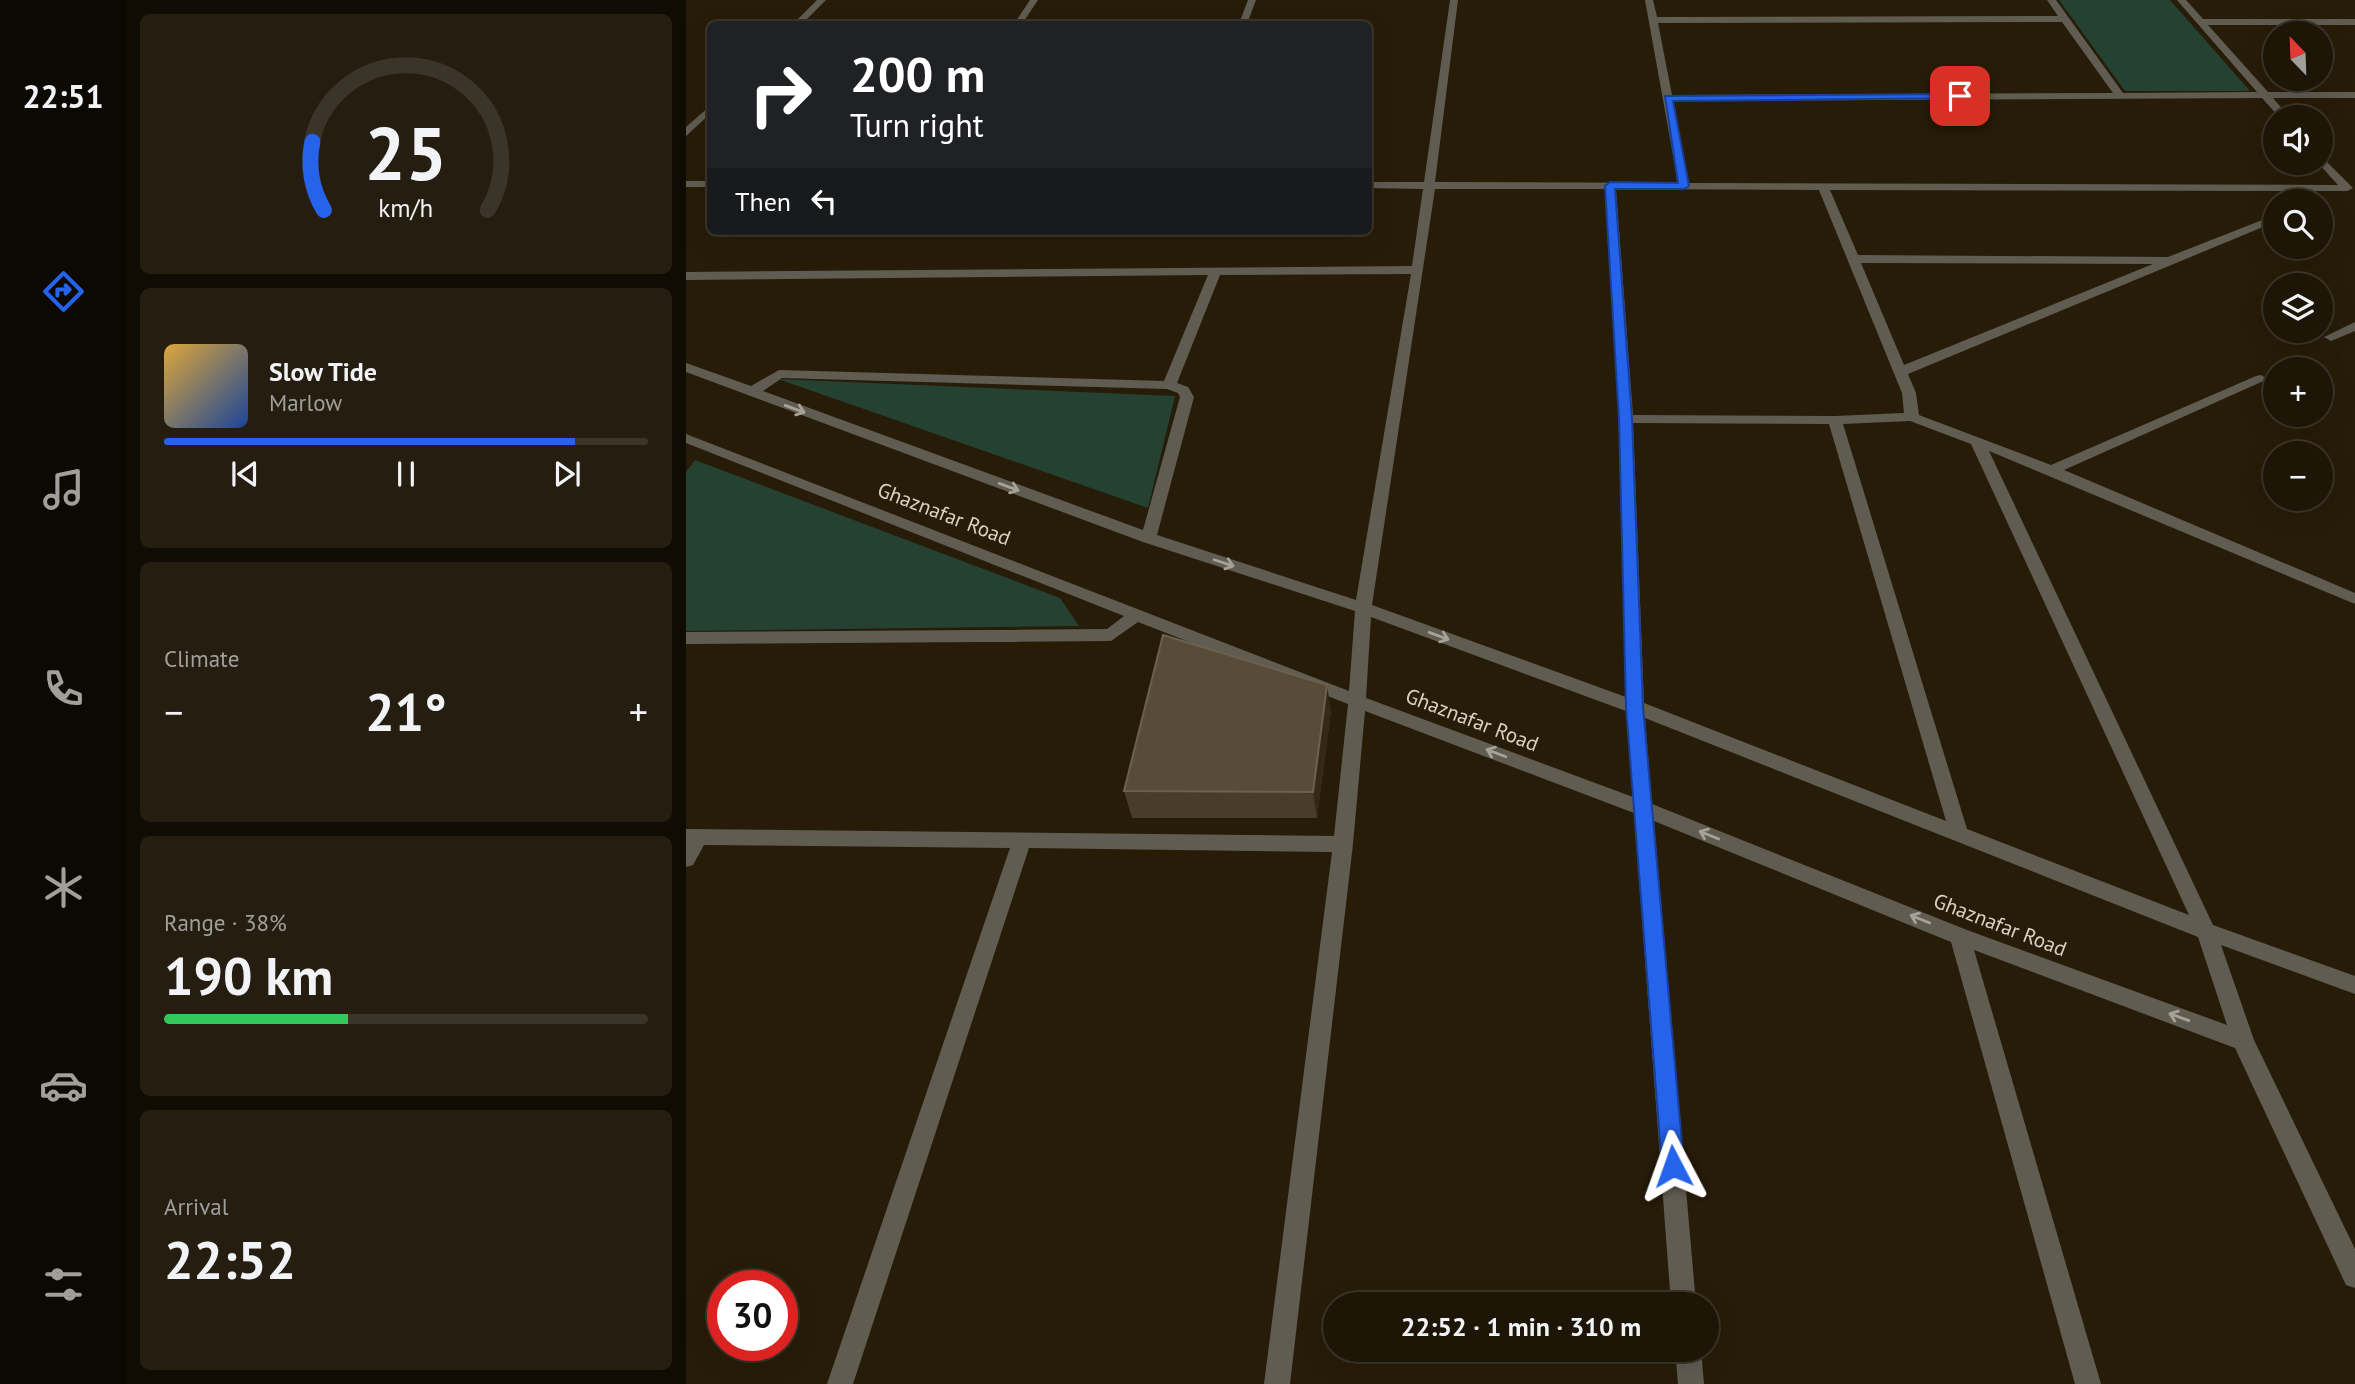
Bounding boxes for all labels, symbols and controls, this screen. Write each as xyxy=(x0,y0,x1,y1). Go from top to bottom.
north arrow xyxy=(2263,21,2333,91)
map controls xyxy=(2263,21,2333,511)
text: 200 m xyxy=(850,42,985,106)
icon: right xyxy=(735,49,826,140)
pin xyxy=(1930,66,1990,126)
text: 22:51 xyxy=(22,75,104,117)
icon: arrive xyxy=(1941,77,1979,115)
text: Turn right xyxy=(850,104,984,146)
button: sound xyxy=(2263,105,2333,175)
text: 25 xyxy=(365,106,447,200)
icon: left xyxy=(805,182,843,220)
text: Then xyxy=(735,185,791,218)
button: search xyxy=(2263,189,2333,259)
text: km/h xyxy=(379,192,433,224)
icon: directions xyxy=(39,267,88,316)
button: layers xyxy=(2263,273,2333,343)
text: Slow Tide xyxy=(269,355,377,388)
button: + xyxy=(2263,357,2333,427)
text: Marlow xyxy=(269,388,342,417)
one-way arrow xyxy=(784,404,806,416)
button: − xyxy=(2263,441,2333,511)
icon: previous xyxy=(226,455,264,493)
icon: pause xyxy=(387,455,425,493)
icon: next xyxy=(548,455,586,493)
icon: music xyxy=(39,465,88,514)
street label: Ghaznafar Road xyxy=(874,476,1015,551)
one-way arrow xyxy=(998,482,1020,495)
one-way arrow xyxy=(1212,558,1234,570)
one-way arrow xyxy=(1428,631,1450,643)
text: Climate xyxy=(164,644,239,673)
icon: phone xyxy=(39,664,88,713)
text: 21° xyxy=(365,678,447,745)
street label: Ghaznafar Road xyxy=(1402,682,1543,757)
text: − xyxy=(164,687,183,736)
text: + xyxy=(629,687,648,736)
one-way arrow xyxy=(1486,746,1508,759)
one-way arrow xyxy=(1698,827,1720,840)
icon: climate xyxy=(39,863,88,912)
street label: Ghaznafar Road xyxy=(1930,887,2071,962)
text: Range · 38% xyxy=(164,908,287,937)
one-way arrow xyxy=(1909,912,1931,925)
text: 190 km xyxy=(164,942,333,1009)
one-way arrow xyxy=(2168,1010,2190,1022)
icon: car xyxy=(39,1061,88,1110)
position arrow xyxy=(1636,1129,1710,1203)
text: Arrival xyxy=(164,1192,228,1221)
text: 22:52 xyxy=(164,1226,296,1293)
icon: filters xyxy=(39,1260,88,1309)
speed limit sign: 30 xyxy=(707,1270,798,1361)
text: 22:52 · 1 min · 310 m xyxy=(1401,1310,1641,1343)

